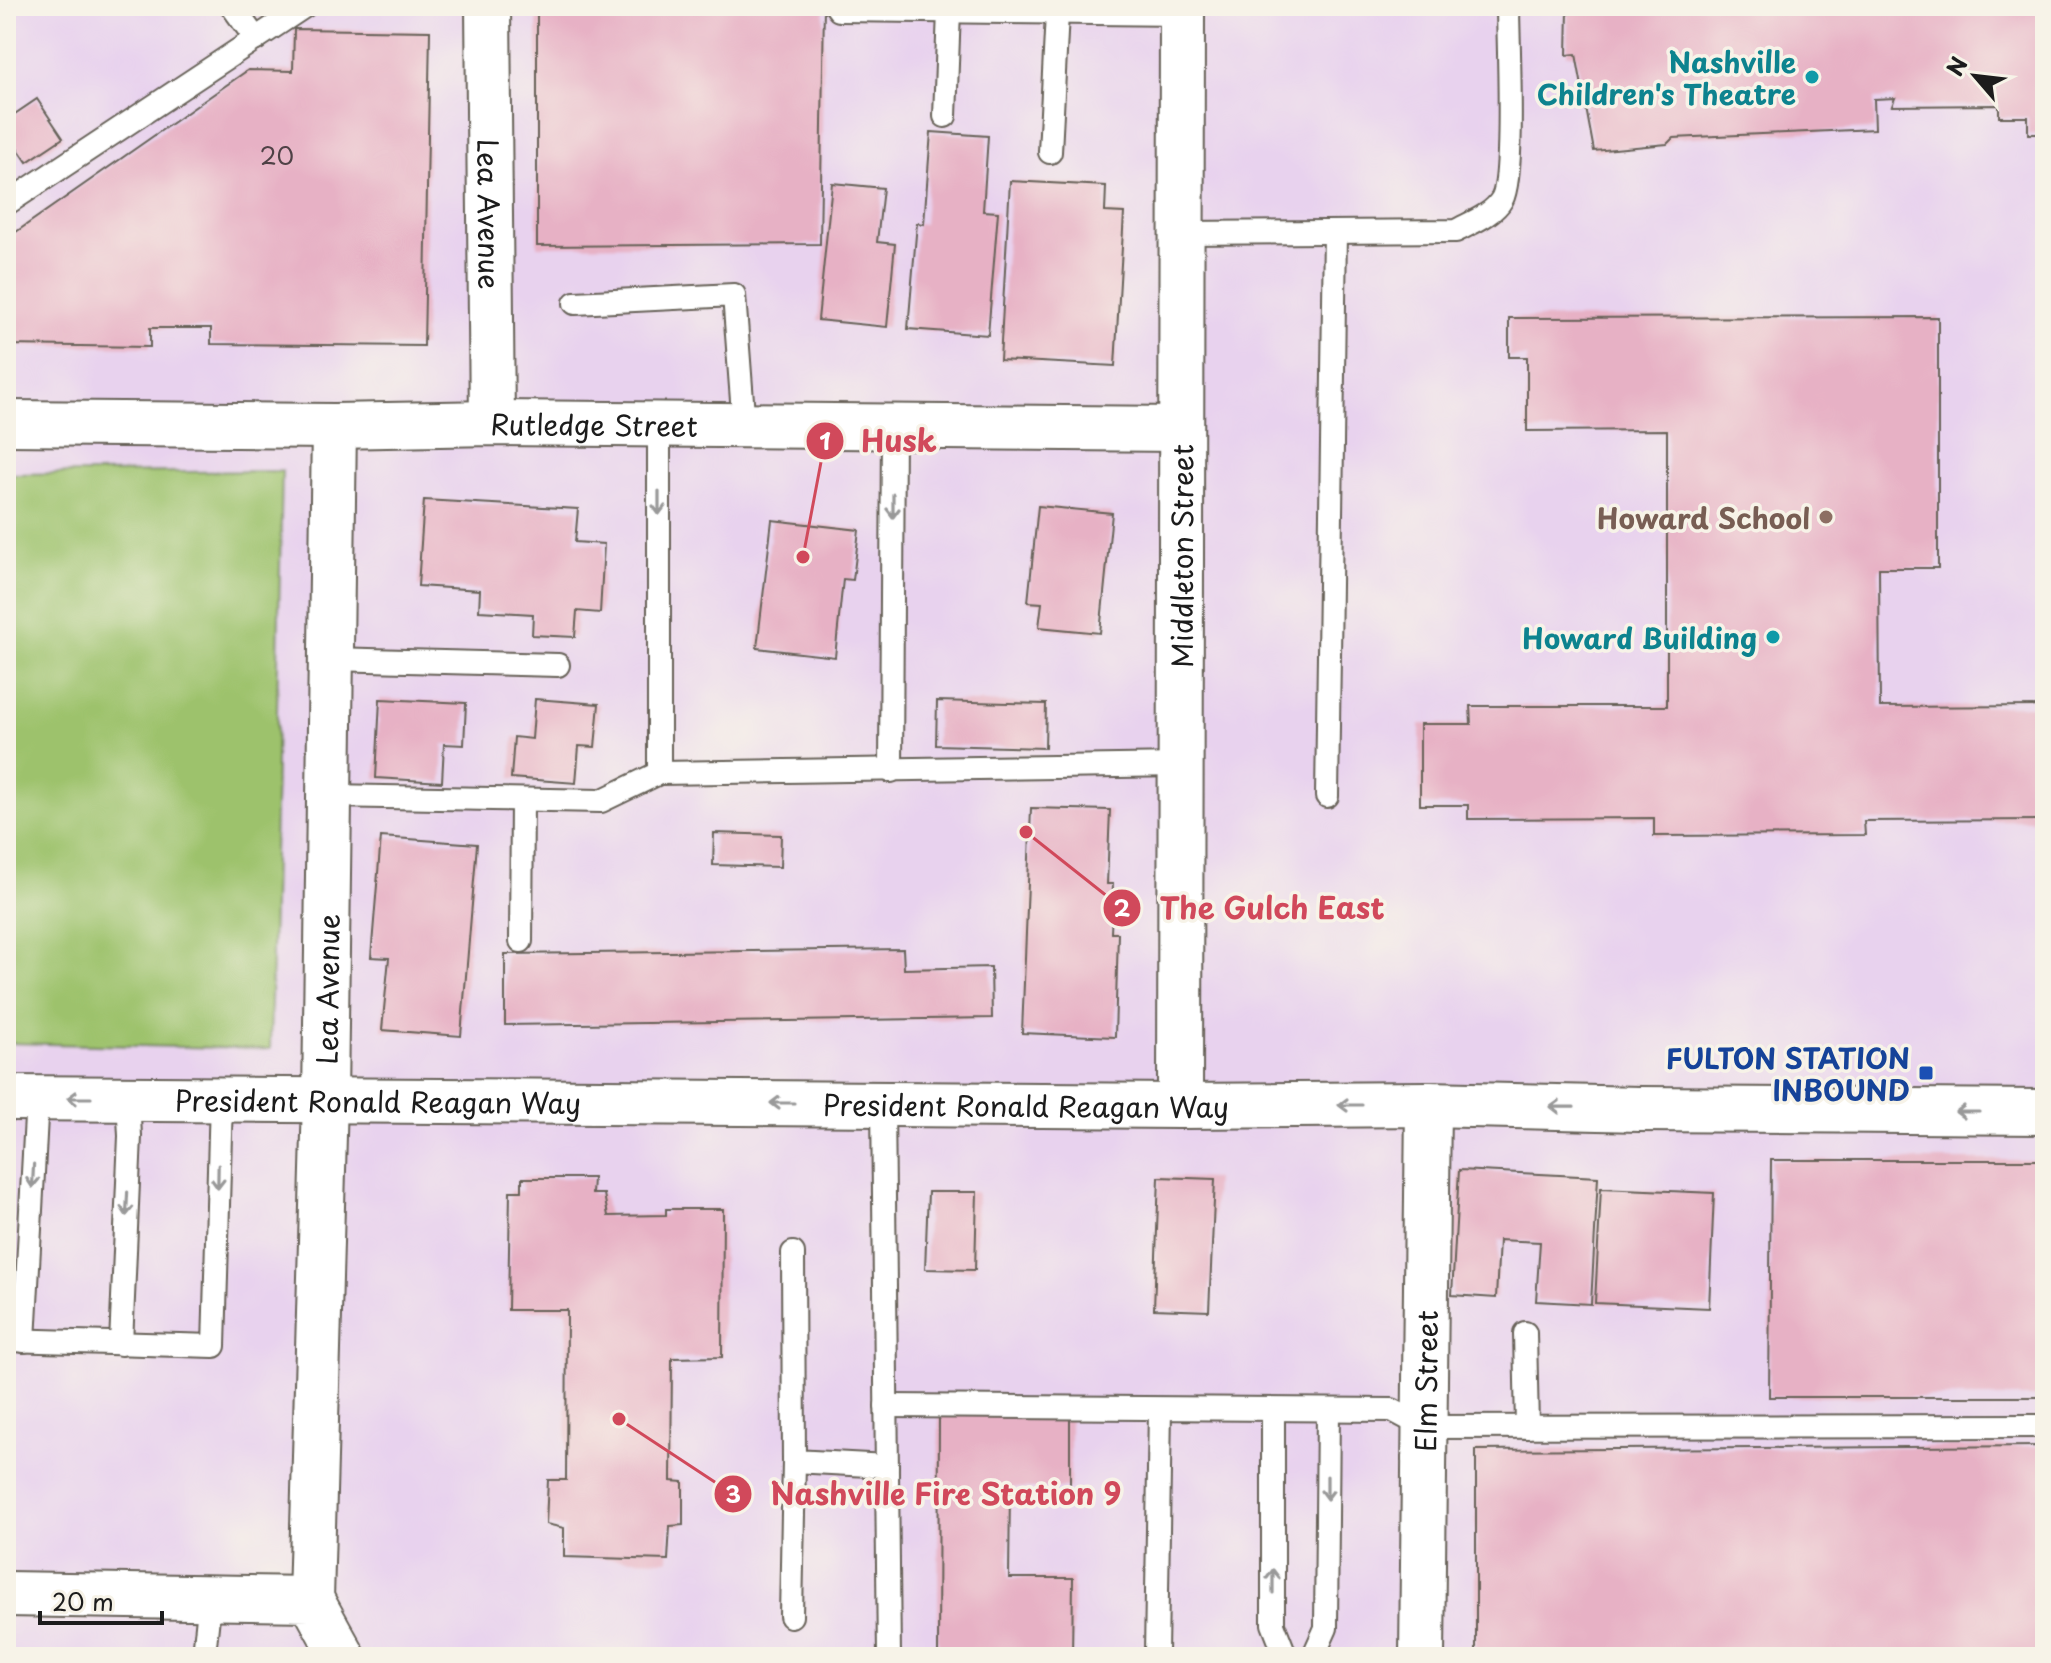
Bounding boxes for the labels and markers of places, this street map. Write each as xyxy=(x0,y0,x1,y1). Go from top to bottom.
place label: Nashville Children's Theatre xyxy=(1537,40,1796,115)
marker: Nashville Children's Theatre xyxy=(1803,68,1821,86)
callout: Husk xyxy=(805,414,953,468)
place label: Howard School xyxy=(1597,496,1810,539)
marker: Howard School xyxy=(1817,508,1835,526)
place label: Howard Building xyxy=(1522,616,1757,659)
marker: Howard Building xyxy=(1764,628,1782,646)
callout: The Gulch East xyxy=(1102,881,1402,935)
place label: FULTON STATION INBOUND xyxy=(1666,1036,1910,1111)
marker: FULTON STATION INBOUND xyxy=(1917,1064,1935,1082)
callout: Nashville Fire Station 9 xyxy=(713,1467,1139,1521)

